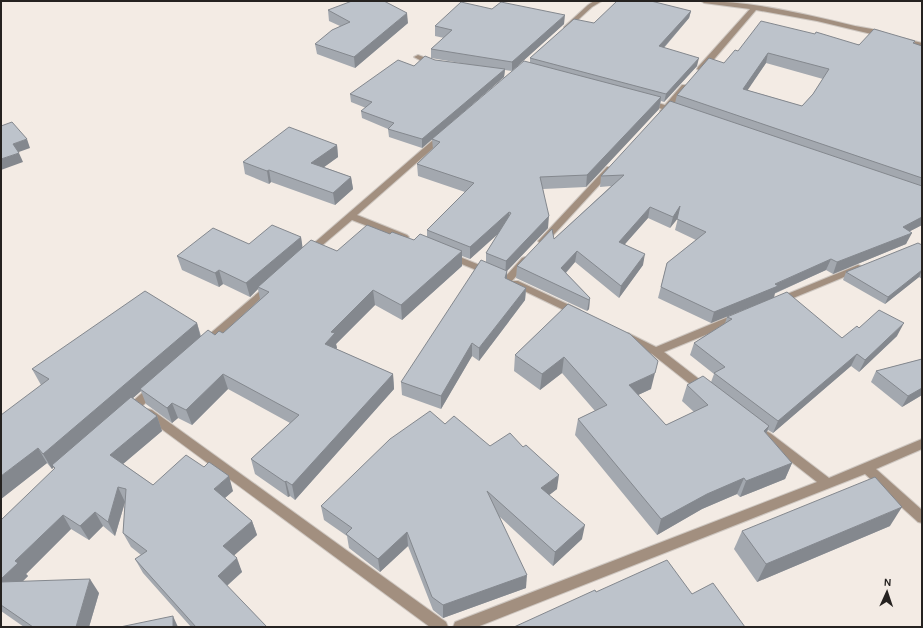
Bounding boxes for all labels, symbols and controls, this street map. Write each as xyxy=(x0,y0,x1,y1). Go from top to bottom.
north arrow xyxy=(867,572,907,612)
text: N xyxy=(883,576,892,589)

